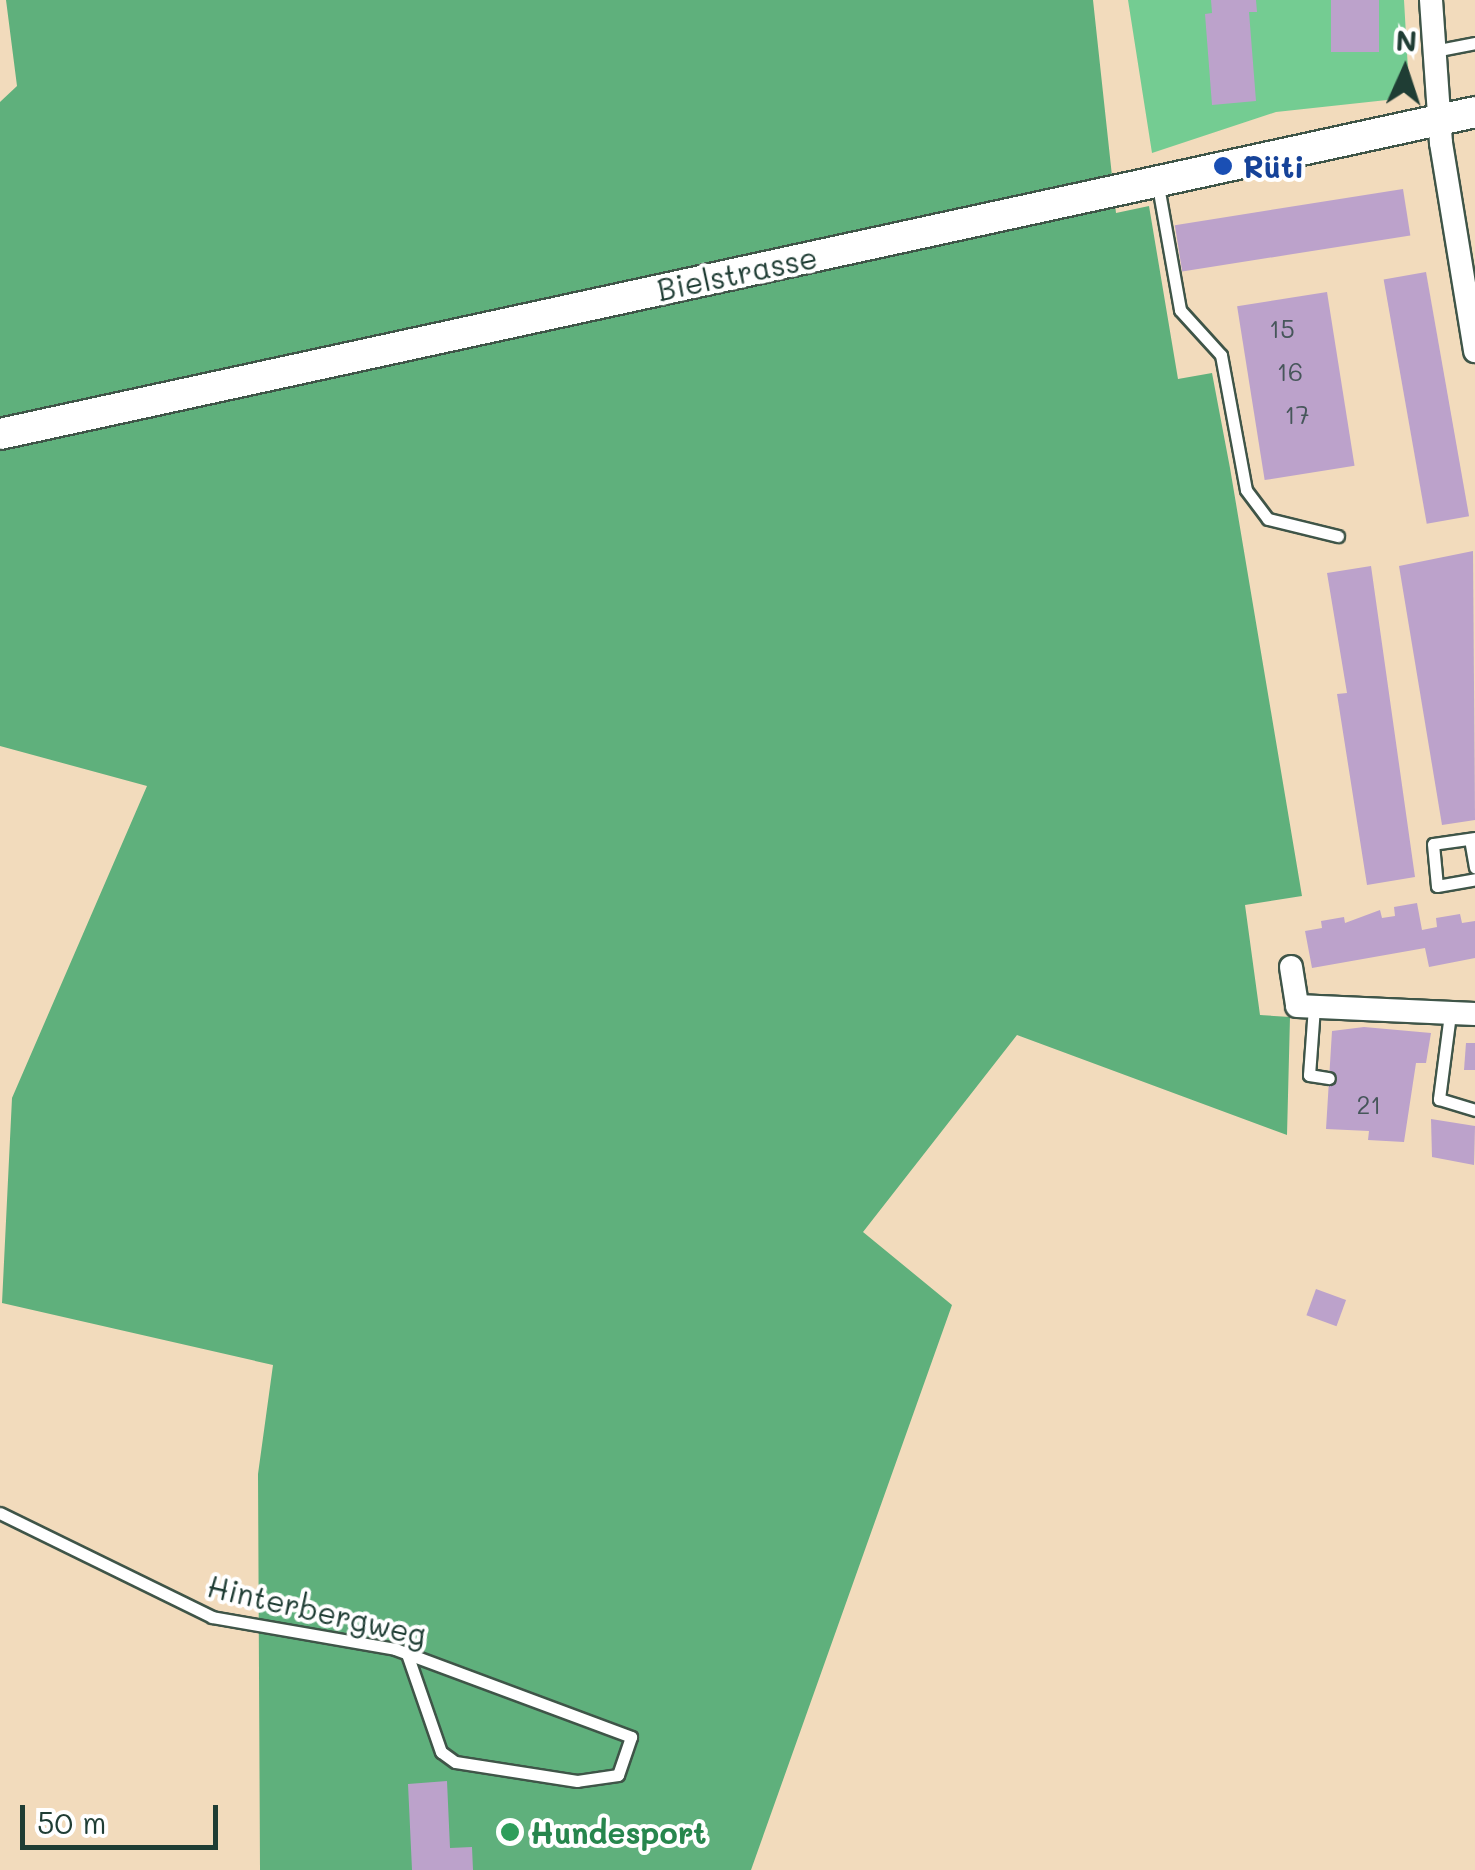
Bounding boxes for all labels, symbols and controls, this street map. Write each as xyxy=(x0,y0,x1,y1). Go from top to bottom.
north arrow xyxy=(1355,20,1455,120)
text: N xyxy=(1395,22,1418,59)
place label: Rüti xyxy=(1243,148,1304,184)
marker: Rüti xyxy=(1212,155,1234,177)
street label: Bielstrasse xyxy=(653,238,821,308)
house number: 15 xyxy=(1269,313,1295,343)
house number: 16 xyxy=(1277,356,1303,386)
house number: 17 xyxy=(1284,399,1310,429)
house number: 21 xyxy=(1356,1089,1382,1119)
street label: Hinterbergweg xyxy=(204,1567,430,1653)
scale bar xyxy=(25,1785,222,1847)
text: 50 m xyxy=(37,1802,107,1842)
place label: Hundesport xyxy=(530,1814,707,1850)
marker: Hundesport xyxy=(499,1821,521,1843)

